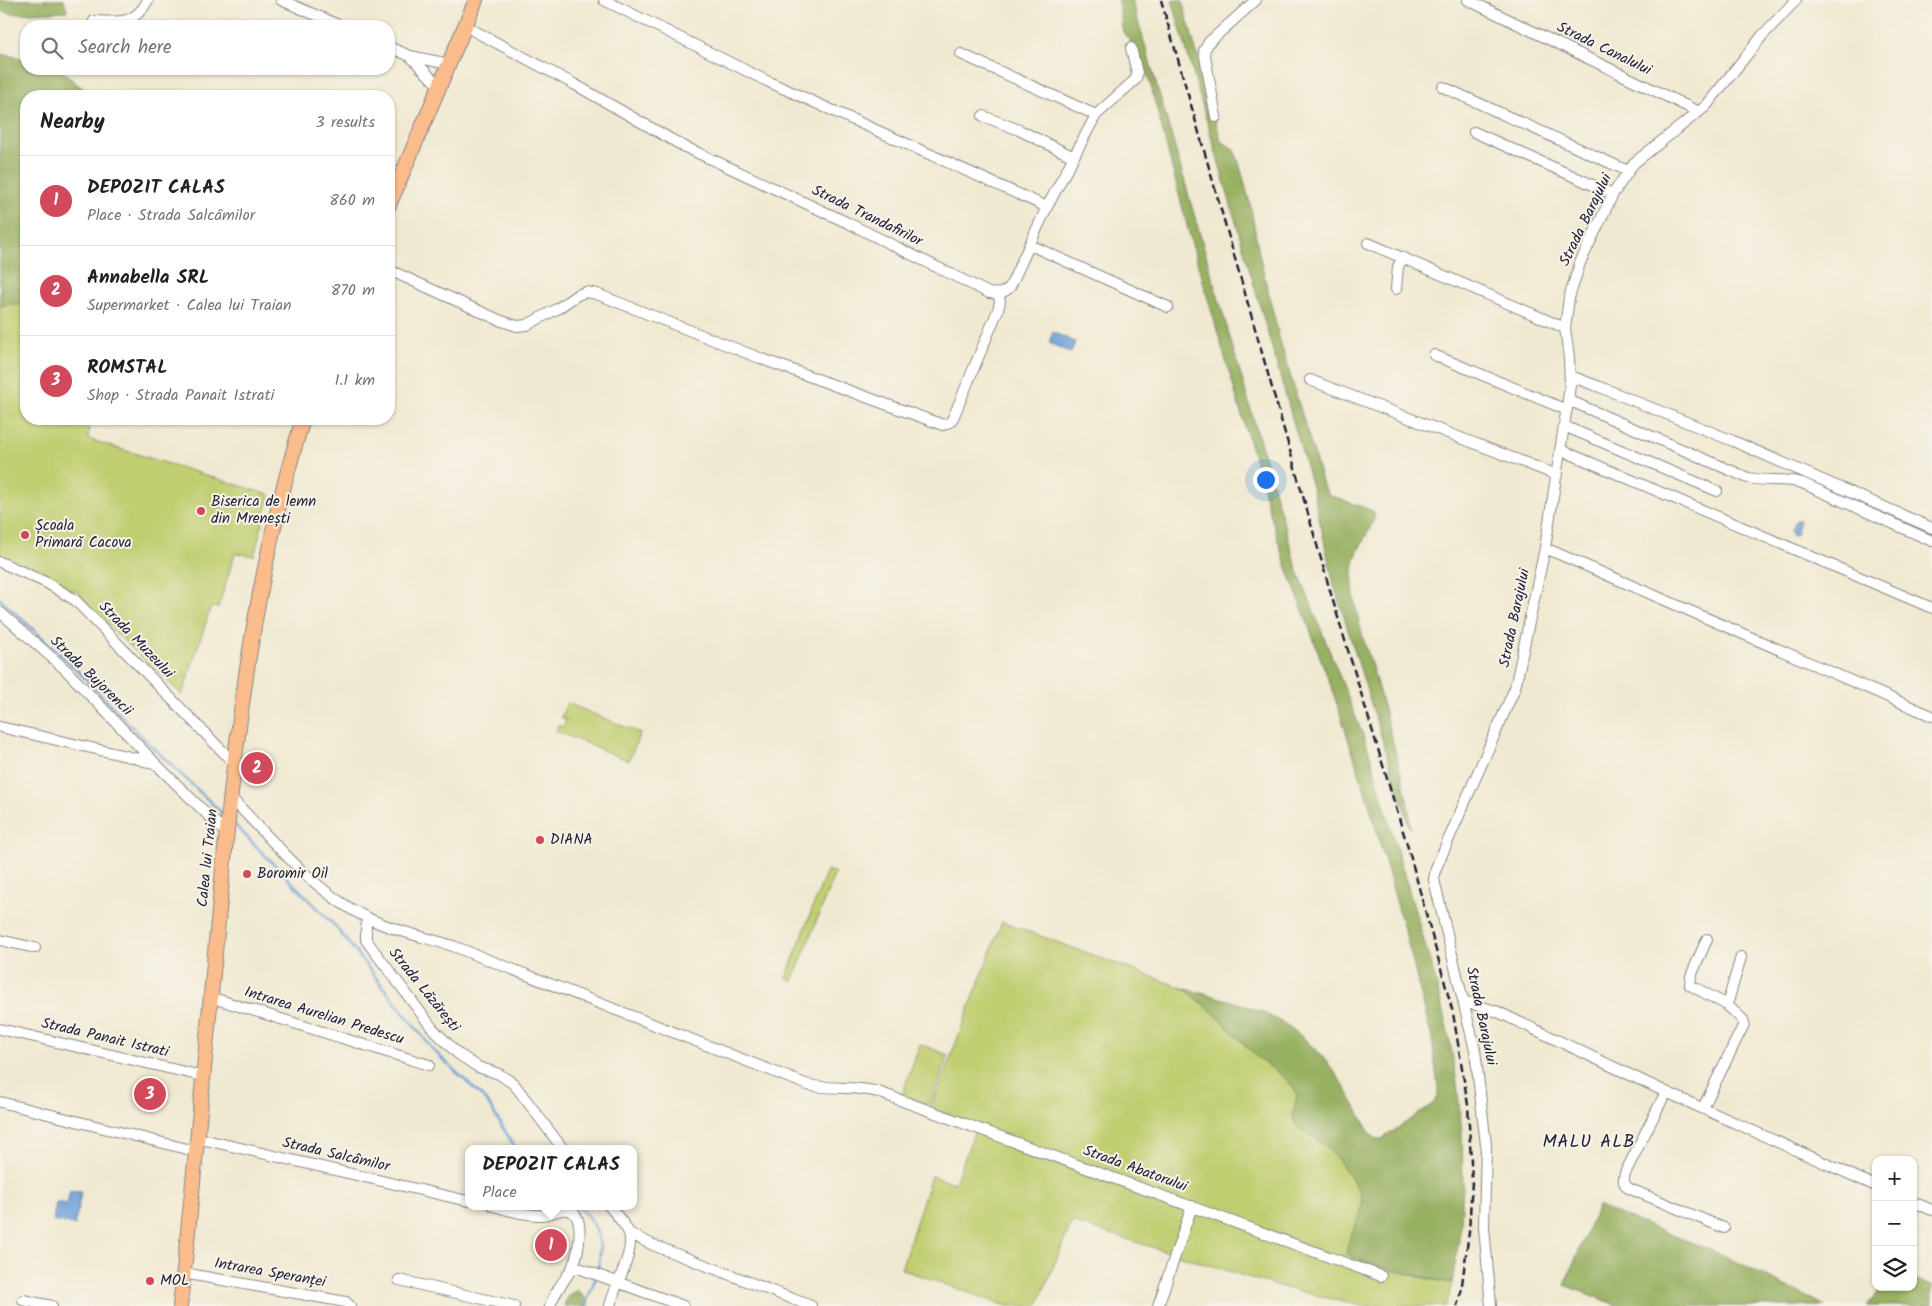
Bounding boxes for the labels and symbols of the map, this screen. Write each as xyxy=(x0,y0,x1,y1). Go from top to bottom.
street label: Strada Canalului xyxy=(1553,16,1657,83)
street label: Strada Barajului xyxy=(1553,168,1619,270)
street label: Strada Trandafirilor xyxy=(807,179,927,254)
your location xyxy=(1253,467,1279,493)
place label: Biserica de lemn din Mrenești xyxy=(211,490,316,531)
marker: Biserica de lemn din Mrenești xyxy=(195,505,207,517)
place label: Școala Primară Cacova xyxy=(35,514,132,555)
marker: Școala Primară Cacova xyxy=(19,529,31,541)
street label: Strada Barajului xyxy=(1493,565,1537,670)
street label: Strada Muzeului xyxy=(92,596,180,685)
street label: Strada Bujorencii xyxy=(44,630,139,723)
pin: 2 xyxy=(241,749,273,787)
street label: Calea lui Traian xyxy=(191,808,225,908)
place label: DIANA xyxy=(550,828,593,852)
marker: DIANA xyxy=(534,834,546,846)
place label: Boromir Oil xyxy=(257,862,328,886)
marker: Boromir Oil xyxy=(241,868,253,880)
street label: Strada Lăzărești xyxy=(382,943,467,1039)
street label: Strada Barajului xyxy=(1459,964,1503,1069)
street label: Intrarea Aurelian Predescu xyxy=(241,980,407,1052)
street label: Strada Panait Istrati xyxy=(39,1012,172,1065)
pin: 3 xyxy=(134,1075,166,1113)
district label: MALU ALB xyxy=(1542,1128,1636,1157)
street label: Strada Salcâmilor xyxy=(280,1131,393,1179)
street label: Strada Abatorului xyxy=(1079,1139,1192,1200)
pin: 1 xyxy=(535,1226,567,1264)
street label: Intrarea Speranței xyxy=(212,1251,329,1295)
place label: MOL xyxy=(160,1269,189,1293)
marker: MOL xyxy=(144,1275,156,1287)

